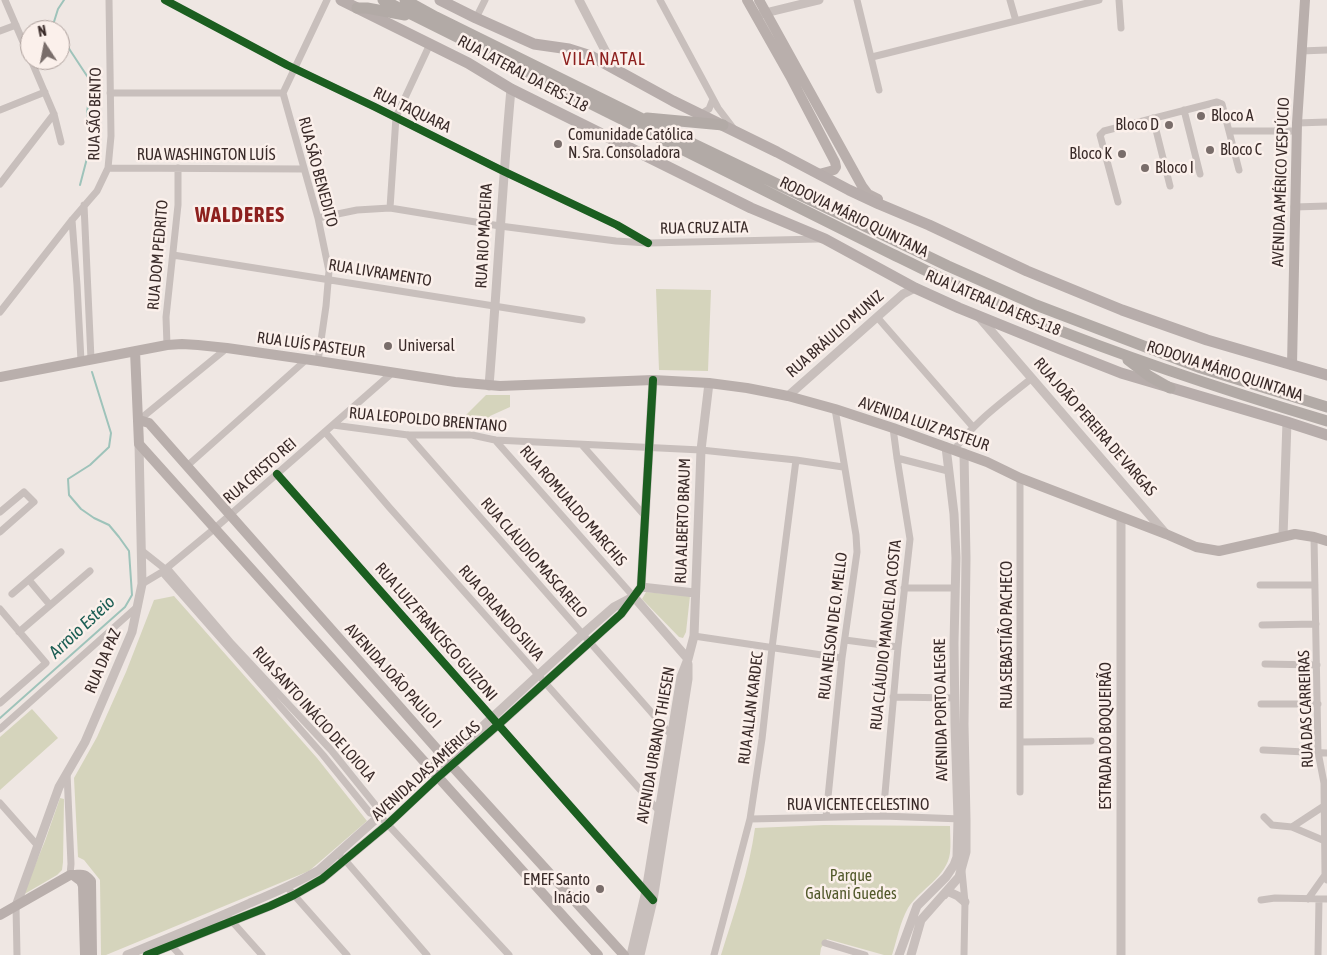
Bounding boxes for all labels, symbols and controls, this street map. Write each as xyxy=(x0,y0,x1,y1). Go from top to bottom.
north arrow xyxy=(20,20,70,70)
text: N xyxy=(37,23,48,40)
street label: RUA LATERAL DA ERS-118 xyxy=(454,31,592,117)
district label: VILA NATAL xyxy=(561,48,647,70)
street label: RUA SÃO BENTO xyxy=(85,67,105,161)
street label: RUA TAQUARA xyxy=(370,83,454,137)
street label: AVENIDA AMÉRICO VESPÚCIO xyxy=(1268,97,1294,267)
place label: Bloco A xyxy=(1211,106,1254,126)
marker: Bloco A xyxy=(1195,110,1207,122)
street label: RUA SÃO BENEDITO xyxy=(294,115,342,229)
place label: Bloco D xyxy=(1115,115,1159,135)
marker: Bloco D xyxy=(1163,119,1175,131)
place label: Comunidade Católica N. Sra. Consoladora xyxy=(568,125,693,163)
marker: Comunidade Católica N. Sra. Consoladora xyxy=(552,138,564,150)
place label: Bloco C xyxy=(1220,140,1262,160)
place label: Bloco K xyxy=(1069,144,1112,164)
marker: Bloco C xyxy=(1204,144,1216,156)
street label: RUA WASHINGTON LUÍS xyxy=(137,145,275,165)
marker: Bloco K xyxy=(1116,148,1128,160)
place label: Bloco I xyxy=(1155,158,1194,178)
marker: Bloco I xyxy=(1139,162,1151,174)
street label: RODOVIA MÁRIO QUINTANA xyxy=(776,173,932,261)
street label: RUA RIO MADEIRA xyxy=(472,183,496,289)
street label: RUA DOM PEDRITO xyxy=(144,199,172,311)
district label: WALDERES xyxy=(194,202,286,228)
street label: RUA CRUZ ALTA xyxy=(660,218,748,238)
street label: RUA LIVRAMENTO xyxy=(327,255,433,291)
street label: RUA LATERAL DA ERS-118 xyxy=(922,266,1064,340)
street label: RUA BRÁULIO MUNIZ xyxy=(782,286,888,382)
street label: RUA LUÍS PASTEUR xyxy=(256,328,366,362)
place label: Universal xyxy=(398,336,455,356)
street label: RODOVIA MÁRIO QUINTANA xyxy=(1144,337,1306,405)
marker: Universal xyxy=(382,340,394,352)
street label: RUA JOÃO PEREIRA DE VARGAS xyxy=(1030,354,1160,500)
street label: AVENIDA LUIZ PASTEUR xyxy=(856,393,992,455)
street label: RUA LEOPOLDO BRENTANO xyxy=(348,404,508,436)
street label: RUA CRISTO REI xyxy=(220,434,300,508)
street label: RUA ROMUALDO MARCHIS xyxy=(516,442,630,570)
street label: RUA ALBERTO BRAUM xyxy=(671,458,695,584)
street label: RUA CLÁUDIO MASCARELO xyxy=(477,494,591,622)
street label: RUA CLÁUDIO MANOEL DA COSTA xyxy=(866,539,906,731)
street label: RUA NELSON DE O. MELLO xyxy=(814,551,852,701)
street label: RUA LUIZ FRANCISCO GUIZONI xyxy=(371,559,501,705)
street label: RUA ORLANDO SILVA xyxy=(454,561,548,665)
street label: RUA SEBASTIÃO PACHECO xyxy=(997,561,1017,709)
water label: Arroio Esteio xyxy=(45,591,119,663)
street label: AVENIDA JOÃO PAULO I xyxy=(341,620,445,732)
street label: RUA DA PAZ xyxy=(81,626,125,696)
street label: AVENIDA PORTO ALEGRE xyxy=(930,639,952,781)
street label: RUA SANTO INÁCIO DE LOIOLA xyxy=(248,643,380,785)
street label: RUA ALLAN KARDEC xyxy=(735,650,767,766)
street label: RUA DAS CARREIRAS xyxy=(1294,650,1318,768)
street label: ESTRADA DO BOQUEIRÃO xyxy=(1096,662,1116,810)
street label: AVENIDA URBANO THIESEN xyxy=(633,665,679,825)
street label: AVENIDA DAS AMÉRICAS xyxy=(368,717,484,825)
street label: RUA VICENTE CELESTINO xyxy=(787,795,929,815)
park label: Parque Galvani Guedes xyxy=(805,866,897,904)
place label: EMEF Santo Inácio xyxy=(523,870,590,908)
marker: EMEF Santo Inácio xyxy=(594,883,606,895)

